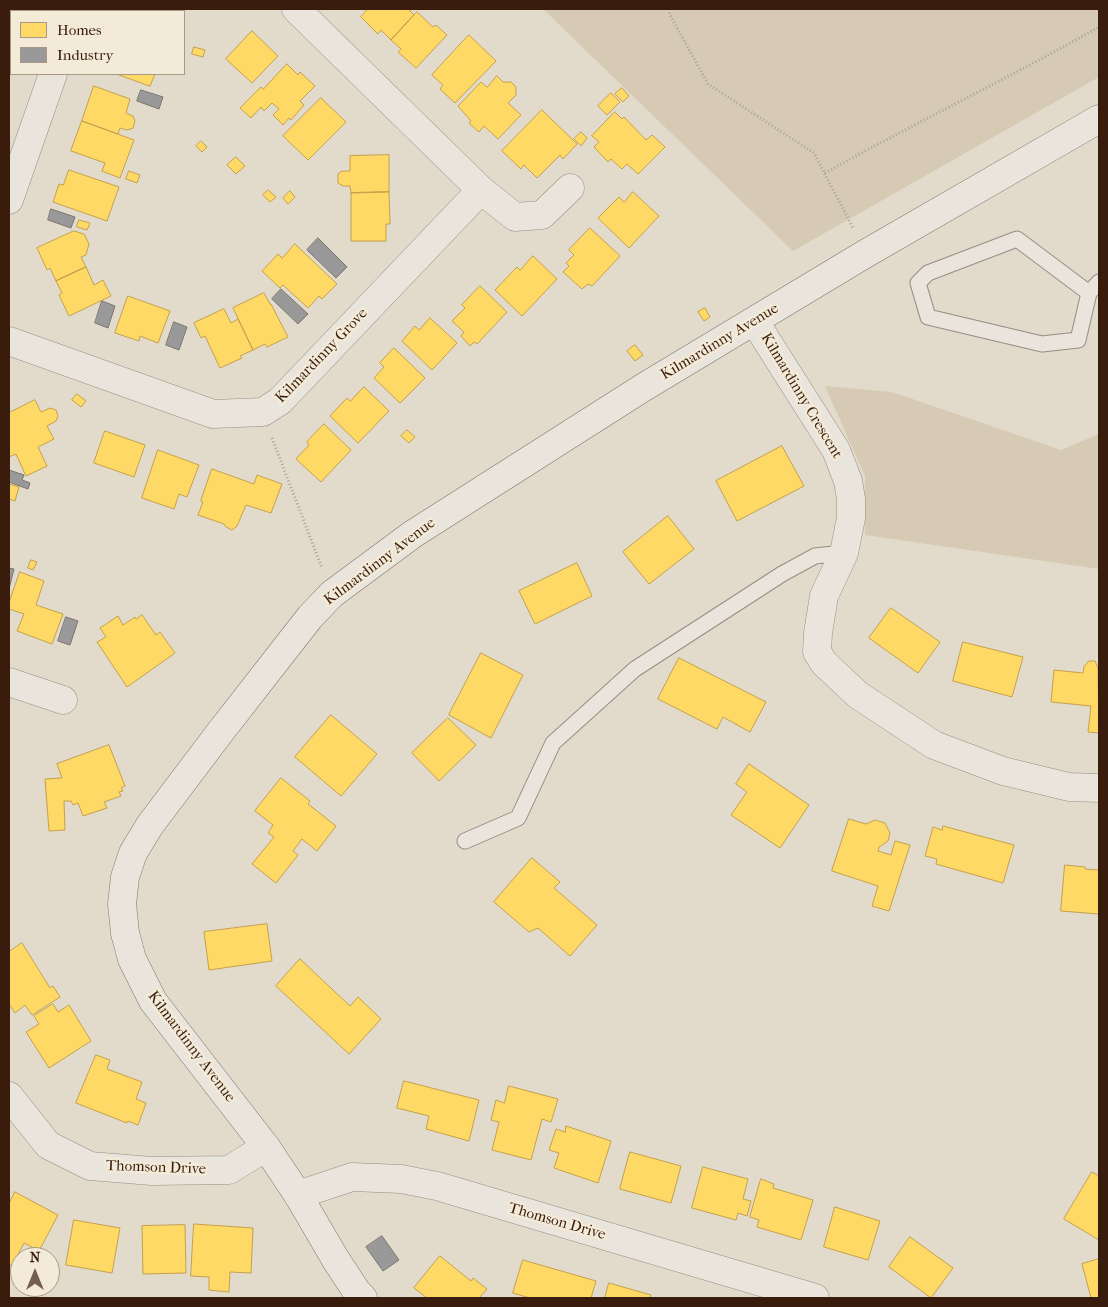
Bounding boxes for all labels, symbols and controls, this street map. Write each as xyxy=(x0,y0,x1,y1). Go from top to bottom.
legend xyxy=(10,10,185,75)
text: Homes xyxy=(57,21,102,39)
text: Industry xyxy=(57,46,113,64)
street label: Kilmardinny Avenue xyxy=(658,300,782,384)
street label: Kilmardinny Grove xyxy=(272,305,372,407)
street label: Kilmardinny Crescent xyxy=(756,330,846,462)
street label: Kilmardinny Avenue xyxy=(321,514,439,610)
street label: Kilmardinny Avenue xyxy=(143,988,239,1106)
street label: Thomson Drive xyxy=(106,1157,206,1179)
street label: Thomson Drive xyxy=(506,1200,608,1244)
north arrow xyxy=(10,1247,60,1297)
text: N xyxy=(30,1249,40,1266)

